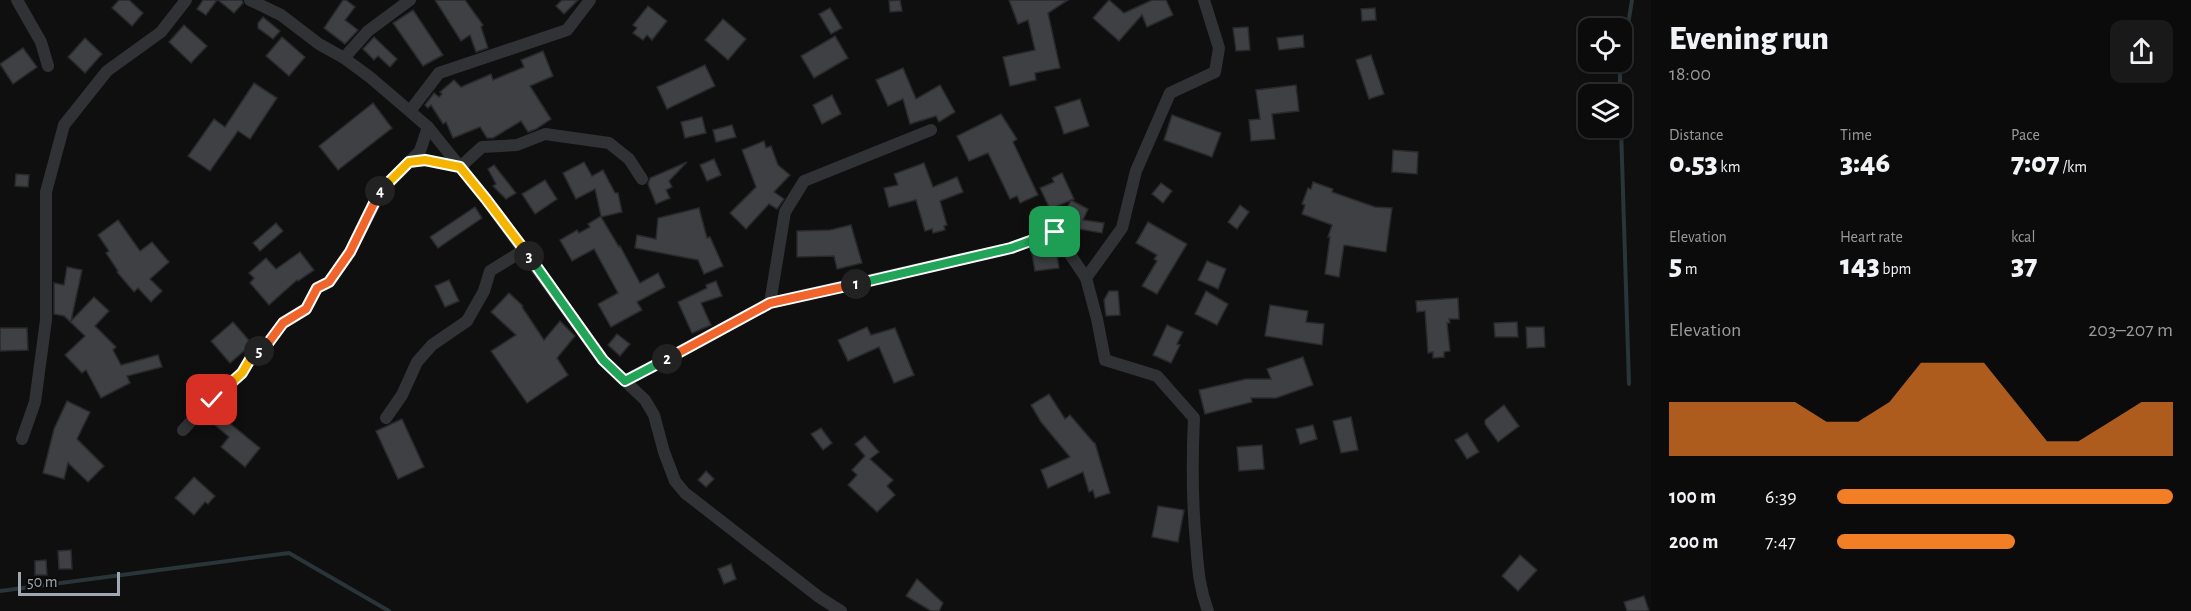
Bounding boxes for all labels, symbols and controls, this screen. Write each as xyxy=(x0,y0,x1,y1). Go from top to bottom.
map controls xyxy=(1578,18,1632,138)
button: locate xyxy=(1578,18,1632,72)
button: share xyxy=(2110,20,2173,83)
text: Evening run xyxy=(1669,23,1829,56)
text: 18:00 xyxy=(1669,64,1711,84)
button: layers xyxy=(1578,84,1632,138)
text: Distance xyxy=(1669,127,1723,143)
text: Time xyxy=(1840,127,1872,143)
text: Pace xyxy=(2011,127,2040,143)
text: 0.53 xyxy=(1669,148,1718,178)
text: 3:46 xyxy=(1840,148,1890,178)
text: 7:07 xyxy=(2011,148,2060,178)
text: km xyxy=(1718,159,1740,175)
text: /km xyxy=(2060,159,2087,175)
pin: 4 xyxy=(365,176,395,206)
text: 4 xyxy=(376,183,384,199)
pin xyxy=(1029,206,1080,257)
icon: arrive xyxy=(1038,215,1071,248)
text: Elevation xyxy=(1669,229,1727,245)
text: Heart rate xyxy=(1840,229,1903,245)
text: kcal xyxy=(2011,229,2035,245)
pin: 3 xyxy=(514,241,544,271)
text: 3 xyxy=(526,248,532,264)
text: 5 xyxy=(1669,250,1682,280)
text: 143 xyxy=(1840,250,1880,280)
text: 37 xyxy=(2011,250,2037,280)
text: m xyxy=(1682,261,1698,277)
text: bpm xyxy=(1880,261,1911,277)
pin: 1 xyxy=(841,269,871,299)
text: 1 xyxy=(853,276,859,292)
text: Elevation xyxy=(1669,320,1741,340)
text: 203–207 m xyxy=(2088,320,2173,340)
pin: 5 xyxy=(244,336,274,366)
text: 5 xyxy=(256,343,262,359)
pin: 2 xyxy=(652,344,682,374)
text: 2 xyxy=(663,351,671,367)
pin xyxy=(186,374,237,425)
icon: check xyxy=(195,383,228,416)
text: 100 m xyxy=(1669,487,1716,507)
text: 6:39 xyxy=(1765,487,1797,507)
text: 200 m xyxy=(1669,532,1718,552)
text: 7:47 xyxy=(1765,532,1796,552)
scale bar xyxy=(18,569,120,596)
text: 50 m xyxy=(27,574,58,590)

